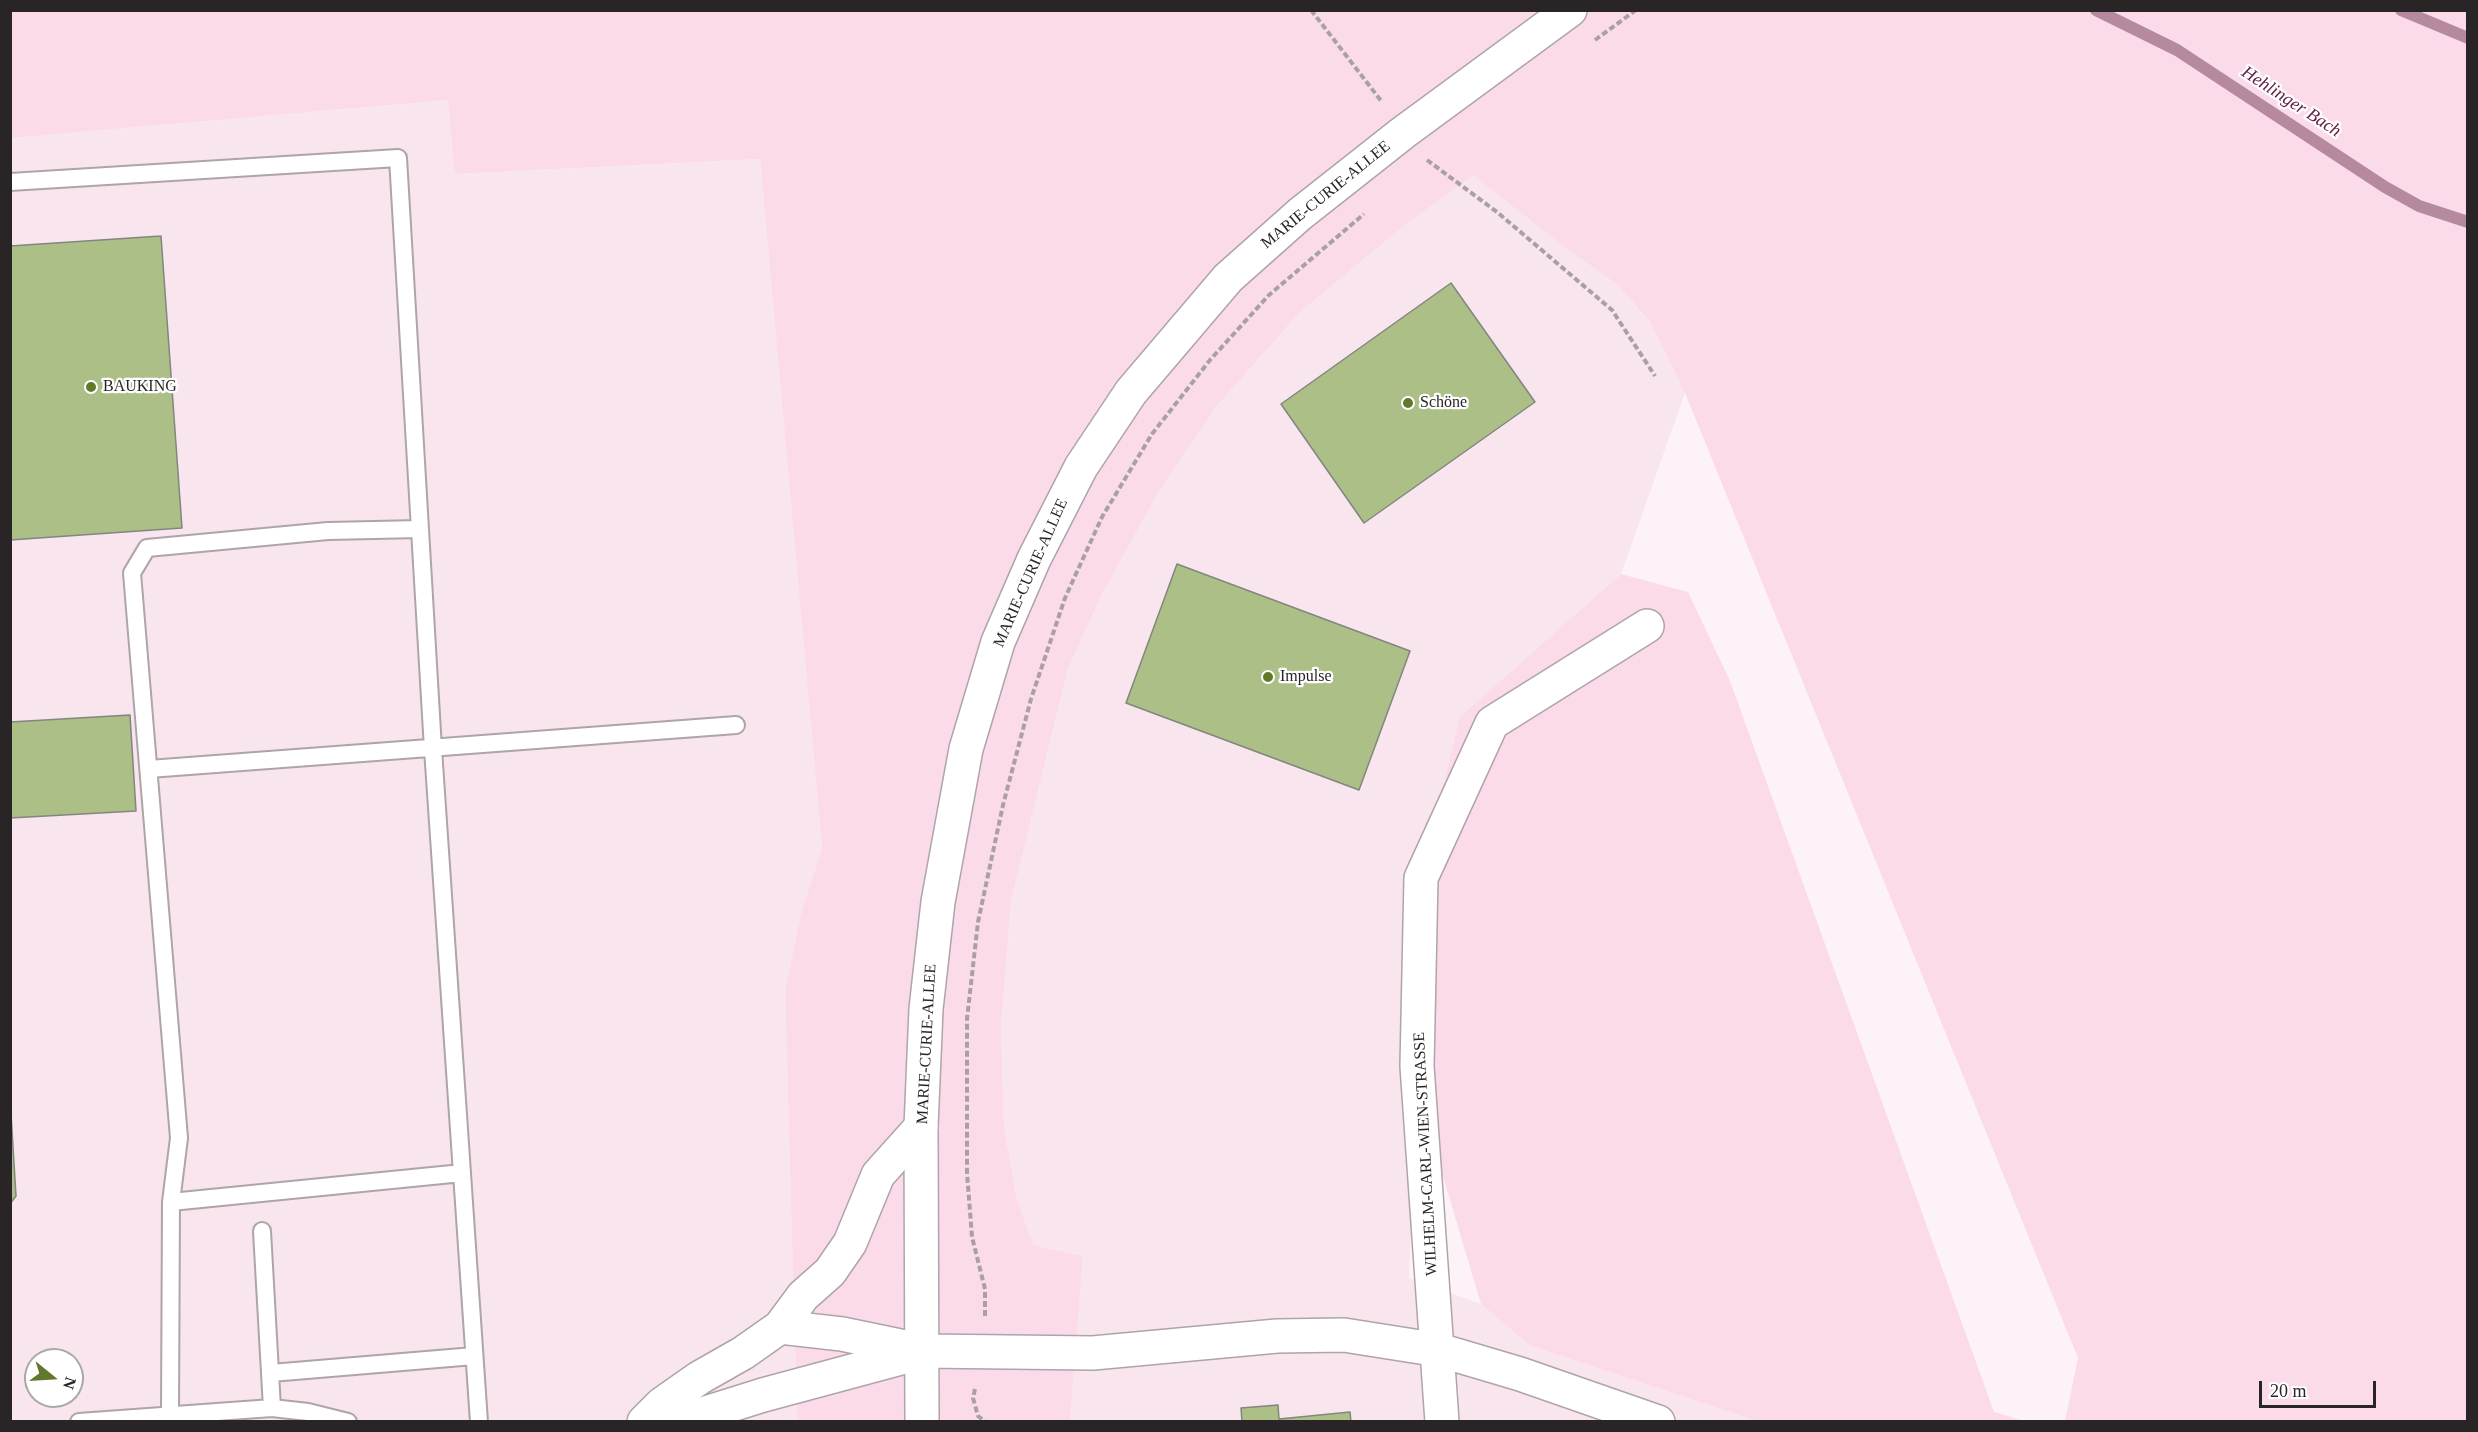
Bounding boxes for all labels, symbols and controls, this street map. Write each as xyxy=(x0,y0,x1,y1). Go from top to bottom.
water label: Hehlinger Bach xyxy=(2237,62,2345,142)
street label: MARIE-CURIE-ALLEE xyxy=(1257,137,1395,253)
place label: BAUKING xyxy=(103,377,177,397)
marker: BAUKING xyxy=(84,380,98,394)
place label: Schöne xyxy=(1420,393,1467,413)
marker: Schöne xyxy=(1401,396,1415,410)
street label: MARIE-CURIE-ALLEE xyxy=(990,496,1072,650)
place label: Impulse xyxy=(1280,667,1332,687)
marker: Impulse xyxy=(1261,670,1275,684)
street label: MARIE-CURIE-ALLEE xyxy=(913,963,941,1125)
street label: WILHELM-CARL-WIEN-STRASSE xyxy=(1410,1031,1442,1277)
north arrow xyxy=(24,1348,84,1408)
scale bar xyxy=(2262,1369,2379,1407)
text: N xyxy=(60,1375,80,1391)
text: 20 m xyxy=(2270,1381,2307,1401)

